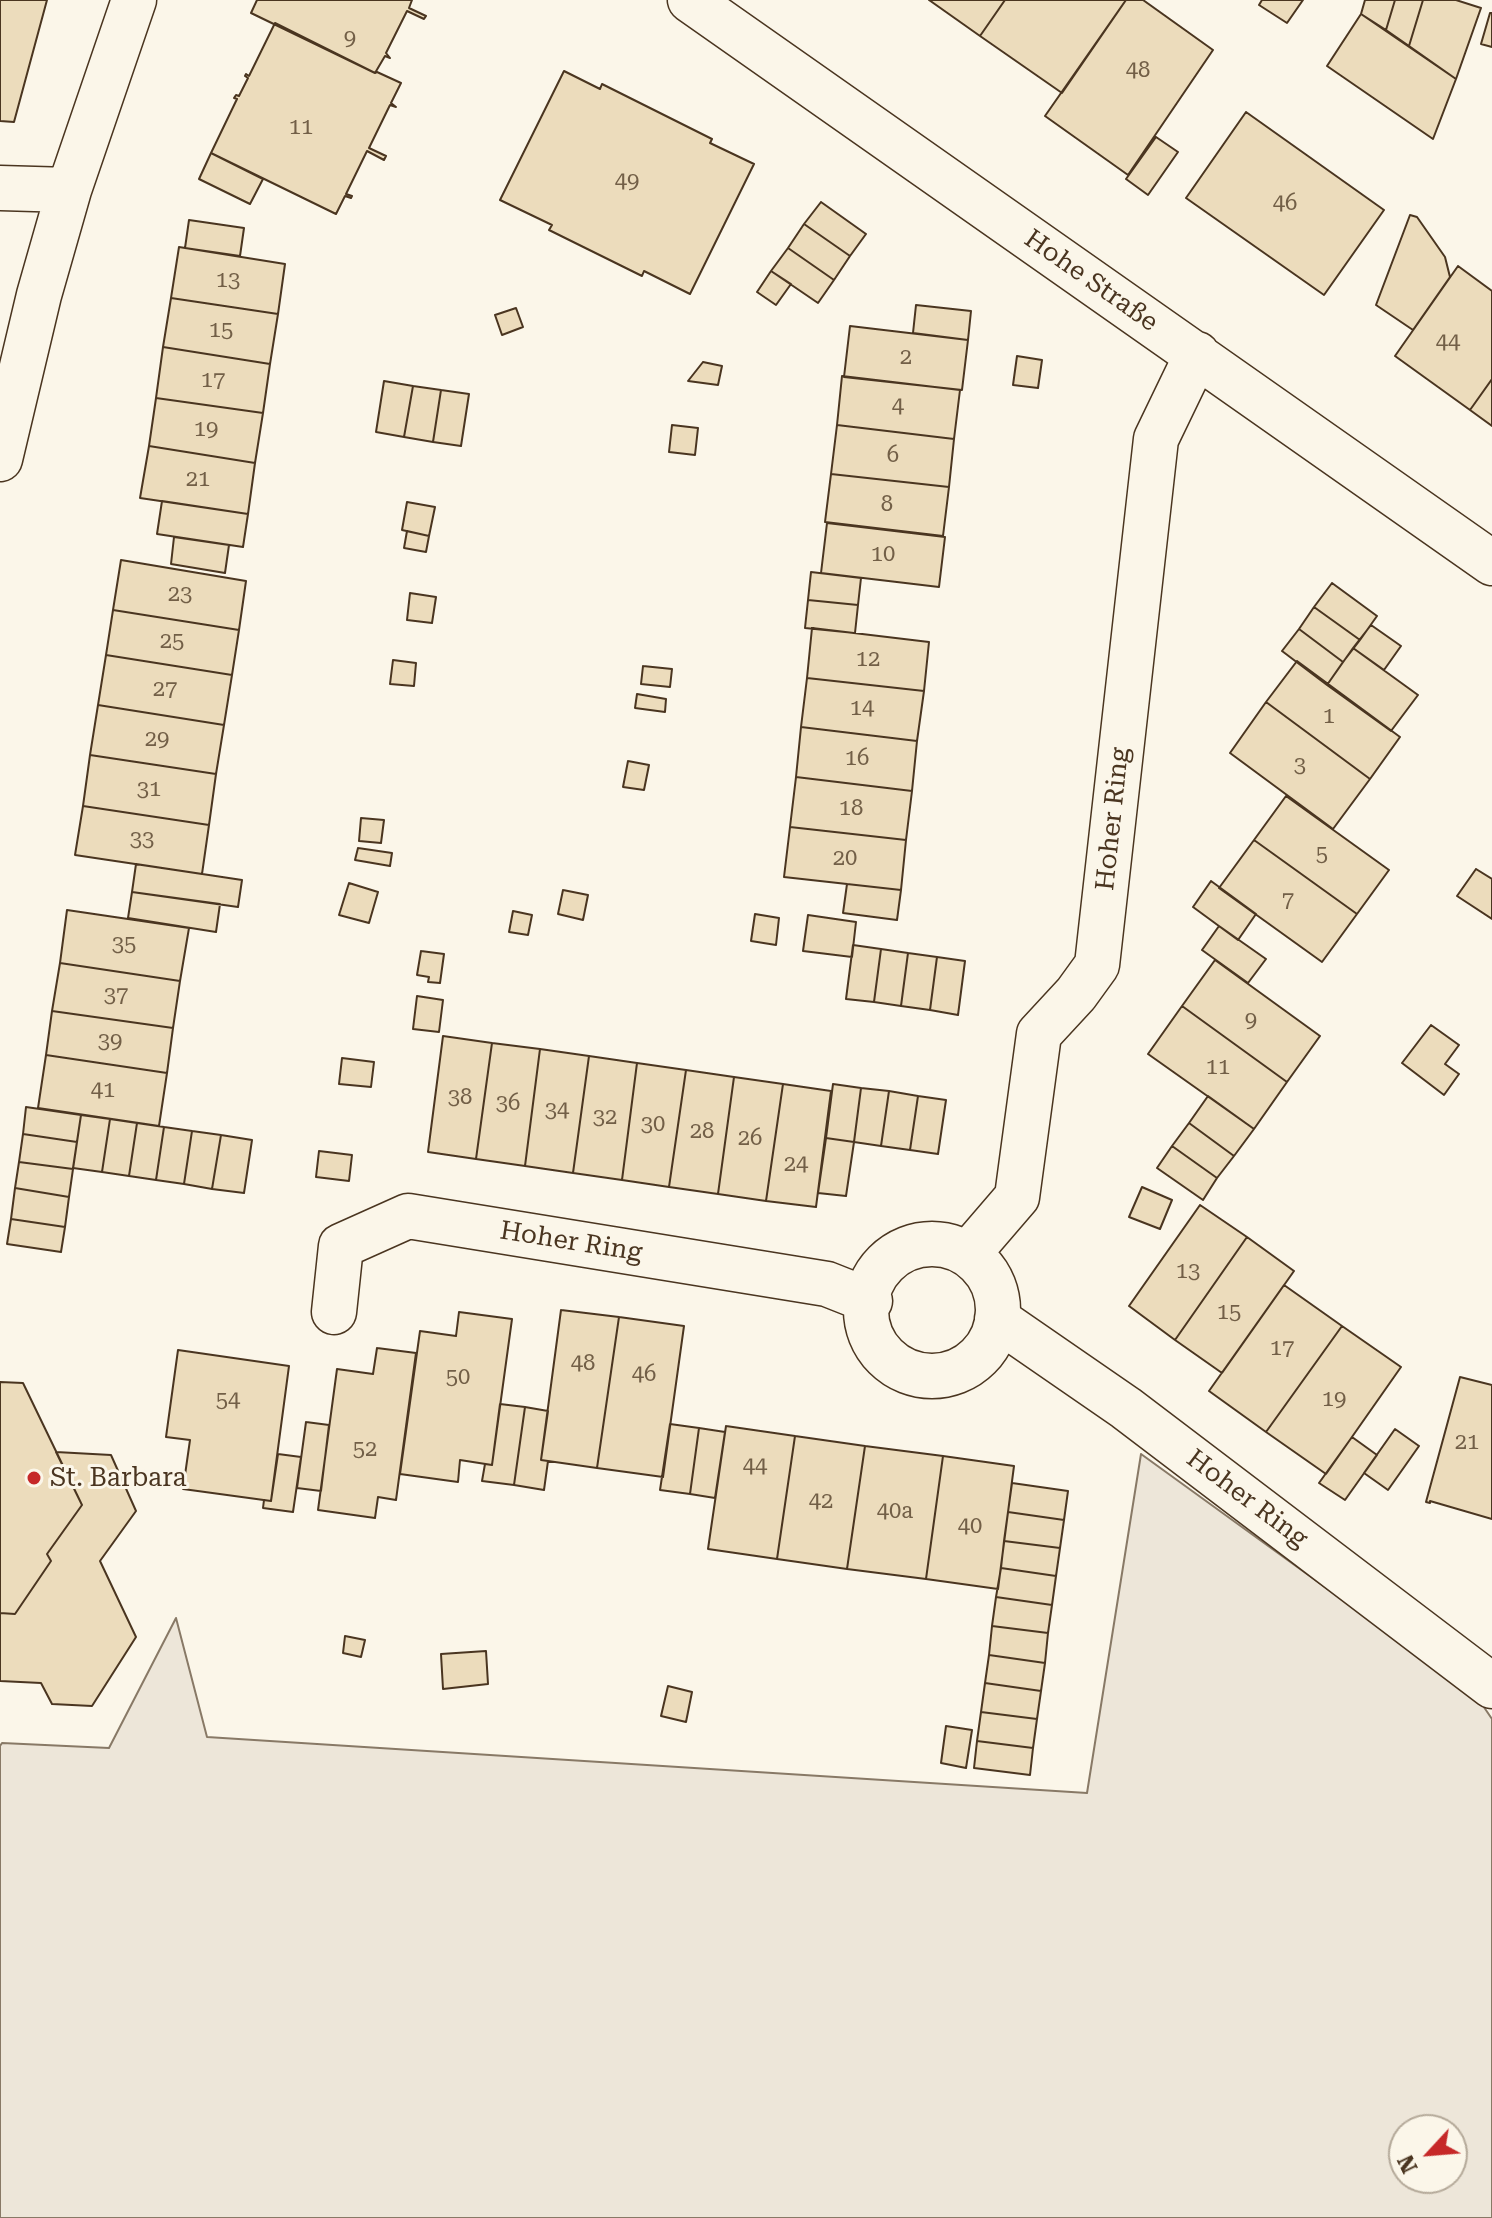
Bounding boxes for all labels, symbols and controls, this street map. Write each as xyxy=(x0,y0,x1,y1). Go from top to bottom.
house number: 9 xyxy=(344,26,356,52)
house number: 48 xyxy=(1126,58,1150,84)
house number: 11 xyxy=(289,115,313,141)
house number: 49 xyxy=(615,169,639,195)
house number: 46 xyxy=(1273,191,1297,217)
street label: Hohe Straße xyxy=(1018,224,1164,338)
house number: 13 xyxy=(216,268,240,294)
house number: 15 xyxy=(209,318,233,344)
house number: 44 xyxy=(1436,330,1460,356)
house number: 2 xyxy=(900,345,912,371)
house number: 17 xyxy=(201,368,225,394)
house number: 4 xyxy=(892,394,904,420)
house number: 19 xyxy=(194,417,218,443)
house number: 6 xyxy=(887,443,899,469)
house number: 21 xyxy=(186,467,210,493)
house number: 8 xyxy=(881,492,893,518)
house number: 10 xyxy=(871,542,895,568)
house number: 23 xyxy=(168,582,192,608)
house number: 25 xyxy=(160,629,184,655)
house number: 12 xyxy=(856,647,880,673)
house number: 27 xyxy=(153,677,177,703)
house number: 14 xyxy=(850,696,874,722)
house number: 1 xyxy=(1323,704,1335,730)
house number: 29 xyxy=(145,727,169,753)
house number: 16 xyxy=(845,746,869,772)
street label: Hoher Ring xyxy=(1090,746,1136,892)
house number: 3 xyxy=(1294,753,1306,779)
house number: 31 xyxy=(137,777,161,803)
house number: 18 xyxy=(839,796,863,822)
house number: 33 xyxy=(130,827,154,853)
house number: 5 xyxy=(1316,842,1328,868)
house number: 20 xyxy=(833,846,857,872)
house number: 7 xyxy=(1282,888,1294,914)
house number: 35 xyxy=(112,932,136,958)
house number: 37 xyxy=(104,983,128,1009)
house number: 9 xyxy=(1245,1008,1257,1034)
house number: 39 xyxy=(98,1029,122,1055)
house number: 11 xyxy=(1206,1055,1230,1081)
house number: 41 xyxy=(91,1078,115,1104)
house number: 38 xyxy=(448,1085,472,1111)
house number: 36 xyxy=(496,1091,520,1117)
house number: 34 xyxy=(545,1098,569,1124)
house number: 32 xyxy=(593,1105,617,1131)
house number: 30 xyxy=(641,1112,665,1138)
house number: 28 xyxy=(690,1119,714,1145)
house number: 26 xyxy=(738,1126,762,1152)
house number: 24 xyxy=(784,1152,808,1178)
street label: Hoher Ring xyxy=(498,1215,644,1269)
house number: 13 xyxy=(1176,1259,1200,1285)
house number: 15 xyxy=(1217,1300,1241,1326)
house number: 17 xyxy=(1270,1336,1294,1362)
house number: 48 xyxy=(571,1351,595,1377)
house number: 46 xyxy=(632,1362,656,1388)
house number: 50 xyxy=(446,1365,470,1391)
house number: 19 xyxy=(1322,1387,1346,1413)
house number: 54 xyxy=(216,1388,240,1414)
house number: 21 xyxy=(1455,1430,1479,1456)
house number: 52 xyxy=(353,1437,377,1463)
street label: Hoher Ring xyxy=(1180,1443,1314,1555)
house number: 44 xyxy=(743,1454,767,1480)
place label: St. Barbara xyxy=(50,1462,187,1494)
marker: St. Barbara xyxy=(25,1469,43,1487)
house number: 42 xyxy=(809,1489,833,1515)
house number: 40a xyxy=(877,1499,913,1525)
house number: 40 xyxy=(958,1514,982,1540)
north arrow xyxy=(1388,2114,1468,2194)
text: N xyxy=(1393,2151,1423,2177)

